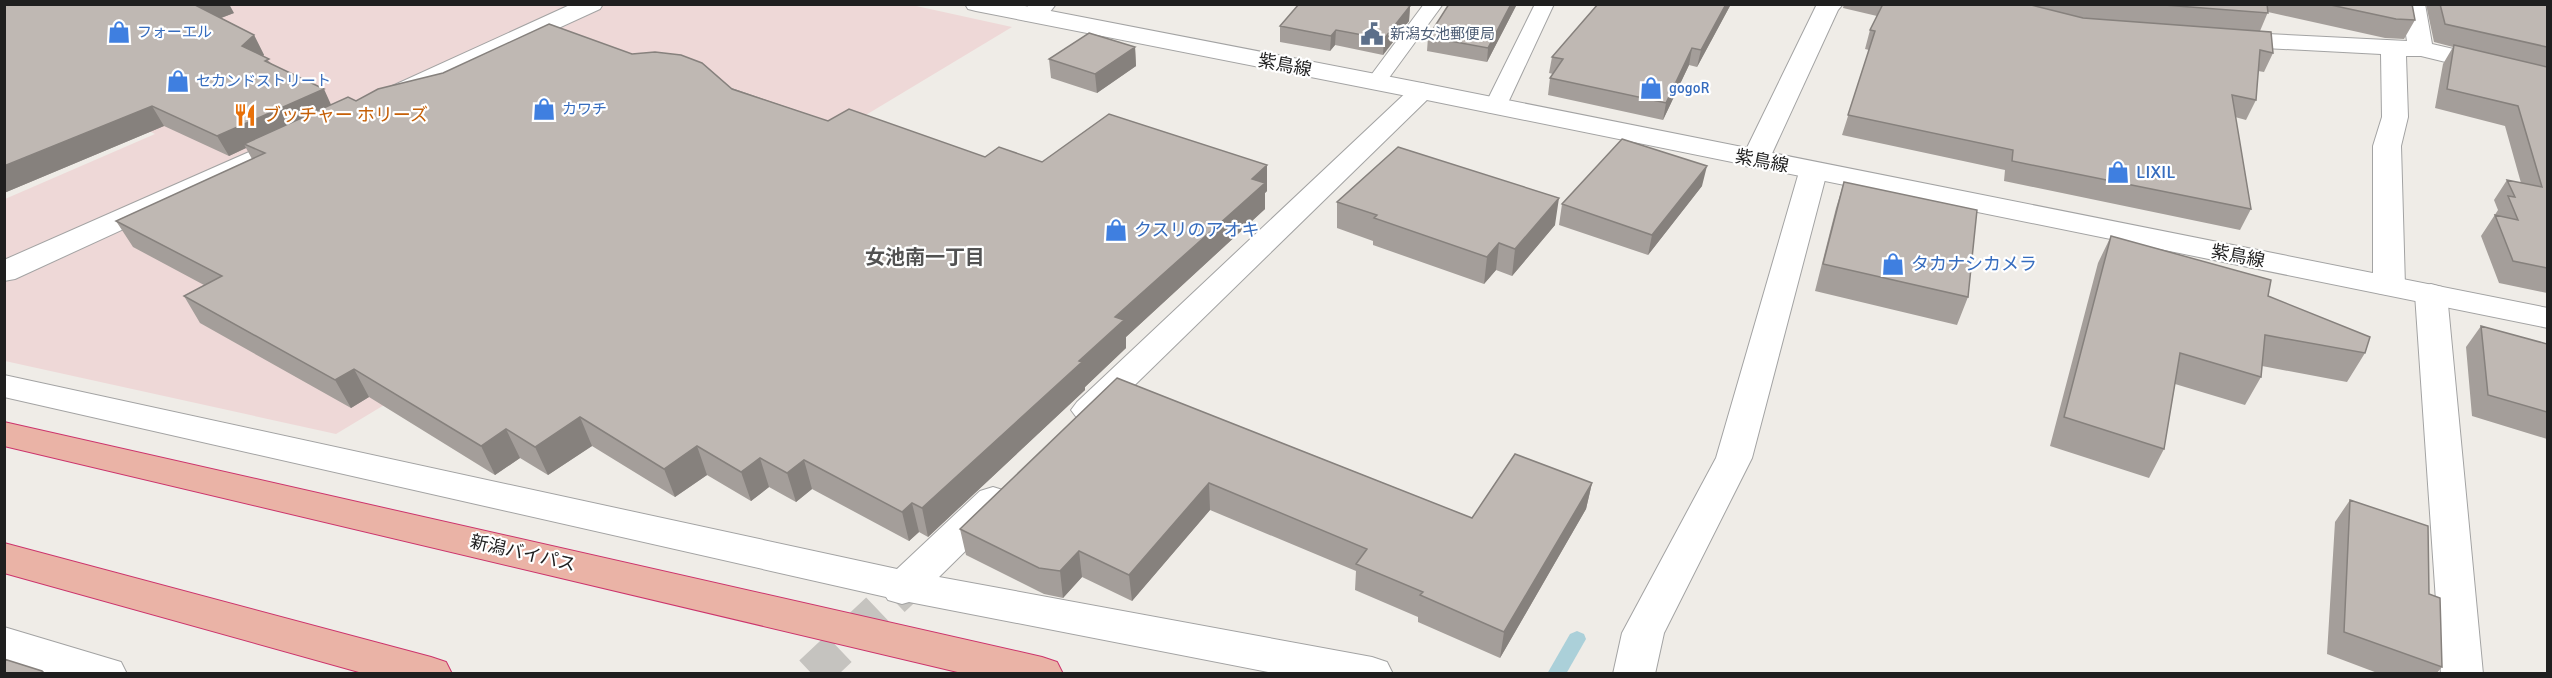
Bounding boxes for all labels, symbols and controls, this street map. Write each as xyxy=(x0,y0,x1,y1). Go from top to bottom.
shop icon: フォーエル xyxy=(106,19,132,45)
public building icon: 新潟女池郵便局 xyxy=(1359,21,1385,47)
place label: フォーエル xyxy=(137,23,212,41)
place label: 新潟女池郵便局 xyxy=(1390,25,1495,43)
street label: 紫鳥線 xyxy=(1256,49,1314,81)
shop icon: セカンドストリート xyxy=(165,68,191,94)
place label: セカンドストリート xyxy=(196,72,331,90)
shop icon: gogoR xyxy=(1638,75,1664,101)
place label: gogoR xyxy=(1669,79,1709,97)
shop icon: カワチ xyxy=(531,96,557,122)
place label: カワチ xyxy=(562,100,607,118)
restaurant icon: ブッチャー ホリーズ xyxy=(232,102,258,128)
place label: ブッチャー ホリーズ xyxy=(263,104,428,126)
street label: 紫鳥線 xyxy=(1733,145,1791,177)
shop icon: LIXIL xyxy=(2105,159,2131,185)
place label: LIXIL xyxy=(2136,161,2176,183)
shop icon: クスリのアオキ xyxy=(1103,217,1129,243)
place label: クスリのアオキ xyxy=(1134,219,1259,241)
street label: 紫鳥線 xyxy=(2209,240,2267,272)
district label: 女池南一丁目 xyxy=(865,245,985,270)
shop icon: タカナシカメラ xyxy=(1880,251,1906,277)
place label: タカナシカメラ xyxy=(1911,253,2037,275)
street label: 新潟バイパス xyxy=(468,530,578,576)

